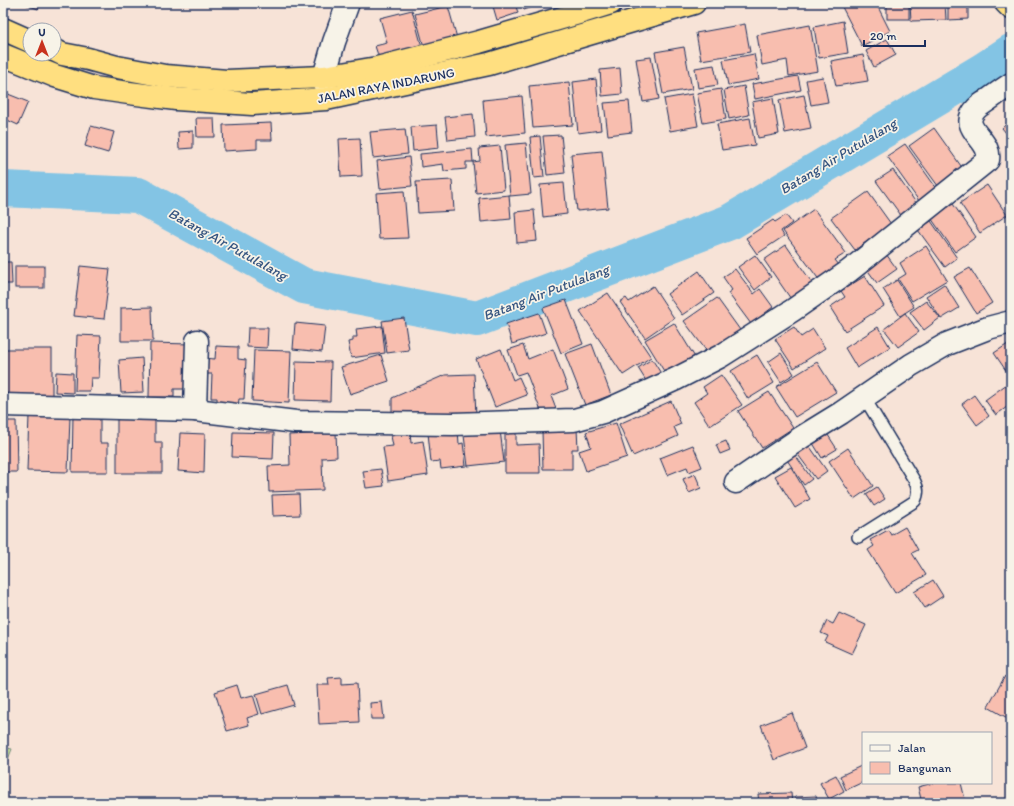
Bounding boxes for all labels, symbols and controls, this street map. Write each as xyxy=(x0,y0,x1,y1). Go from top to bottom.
north arrow xyxy=(22,22,62,62)
scale bar xyxy=(864,22,925,48)
text: U xyxy=(38,26,46,39)
text: 20 m xyxy=(870,29,897,43)
street label: JALAN RAYA INDARUNG xyxy=(316,65,456,106)
water label: Batang Air Putulalang xyxy=(777,114,901,198)
water label: Batang Air Putulalang xyxy=(165,205,292,285)
water label: Batang Air Putulalang xyxy=(481,260,613,324)
legend xyxy=(862,732,992,784)
text: Jalan xyxy=(898,741,926,755)
text: Bangunan xyxy=(898,761,951,775)

